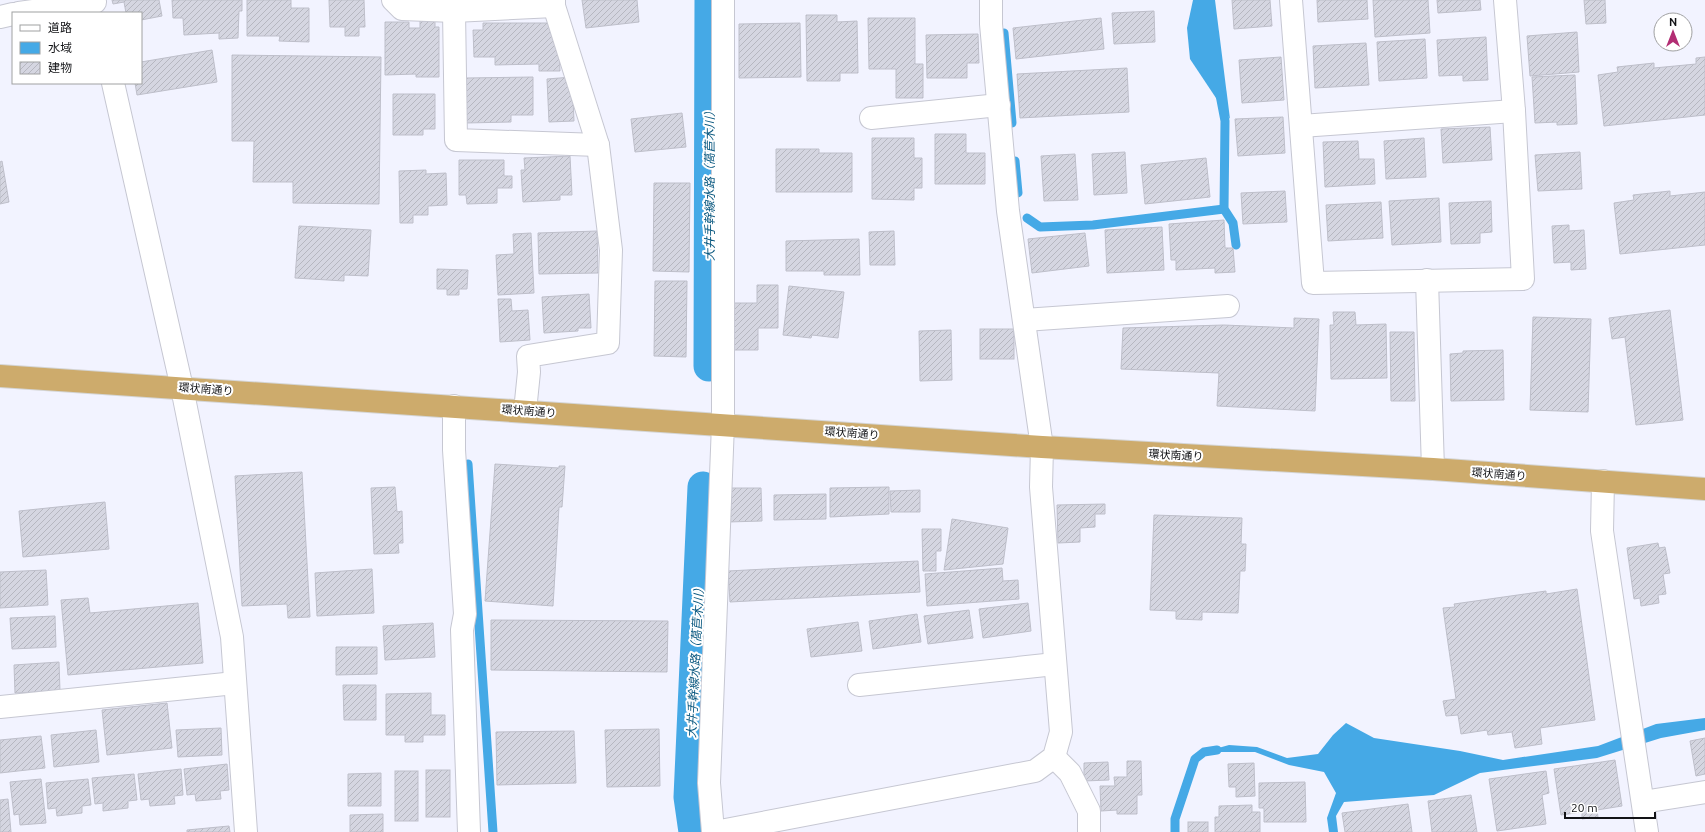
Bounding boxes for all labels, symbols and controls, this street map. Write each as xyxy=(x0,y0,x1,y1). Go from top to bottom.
legend xyxy=(12,12,142,84)
north arrow xyxy=(1653,12,1693,52)
text: N xyxy=(1669,16,1677,28)
text: 道路 xyxy=(48,21,72,34)
text: 水域 xyxy=(48,41,72,54)
text: 建物 xyxy=(48,61,72,74)
water label: 大井手幹線水路（萵苣木川） xyxy=(703,105,716,261)
street label: 環状南通り xyxy=(178,381,234,397)
street label: 環状南通り xyxy=(501,403,557,419)
street label: 環状南通り xyxy=(824,425,880,441)
street label: 環状南通り xyxy=(1148,448,1204,462)
street label: 環状南通り xyxy=(1471,466,1527,482)
water label: 大井手幹線水路（萵苣木川） xyxy=(684,582,706,738)
scale bar xyxy=(1565,794,1655,820)
text: 20 m xyxy=(1571,801,1598,814)

